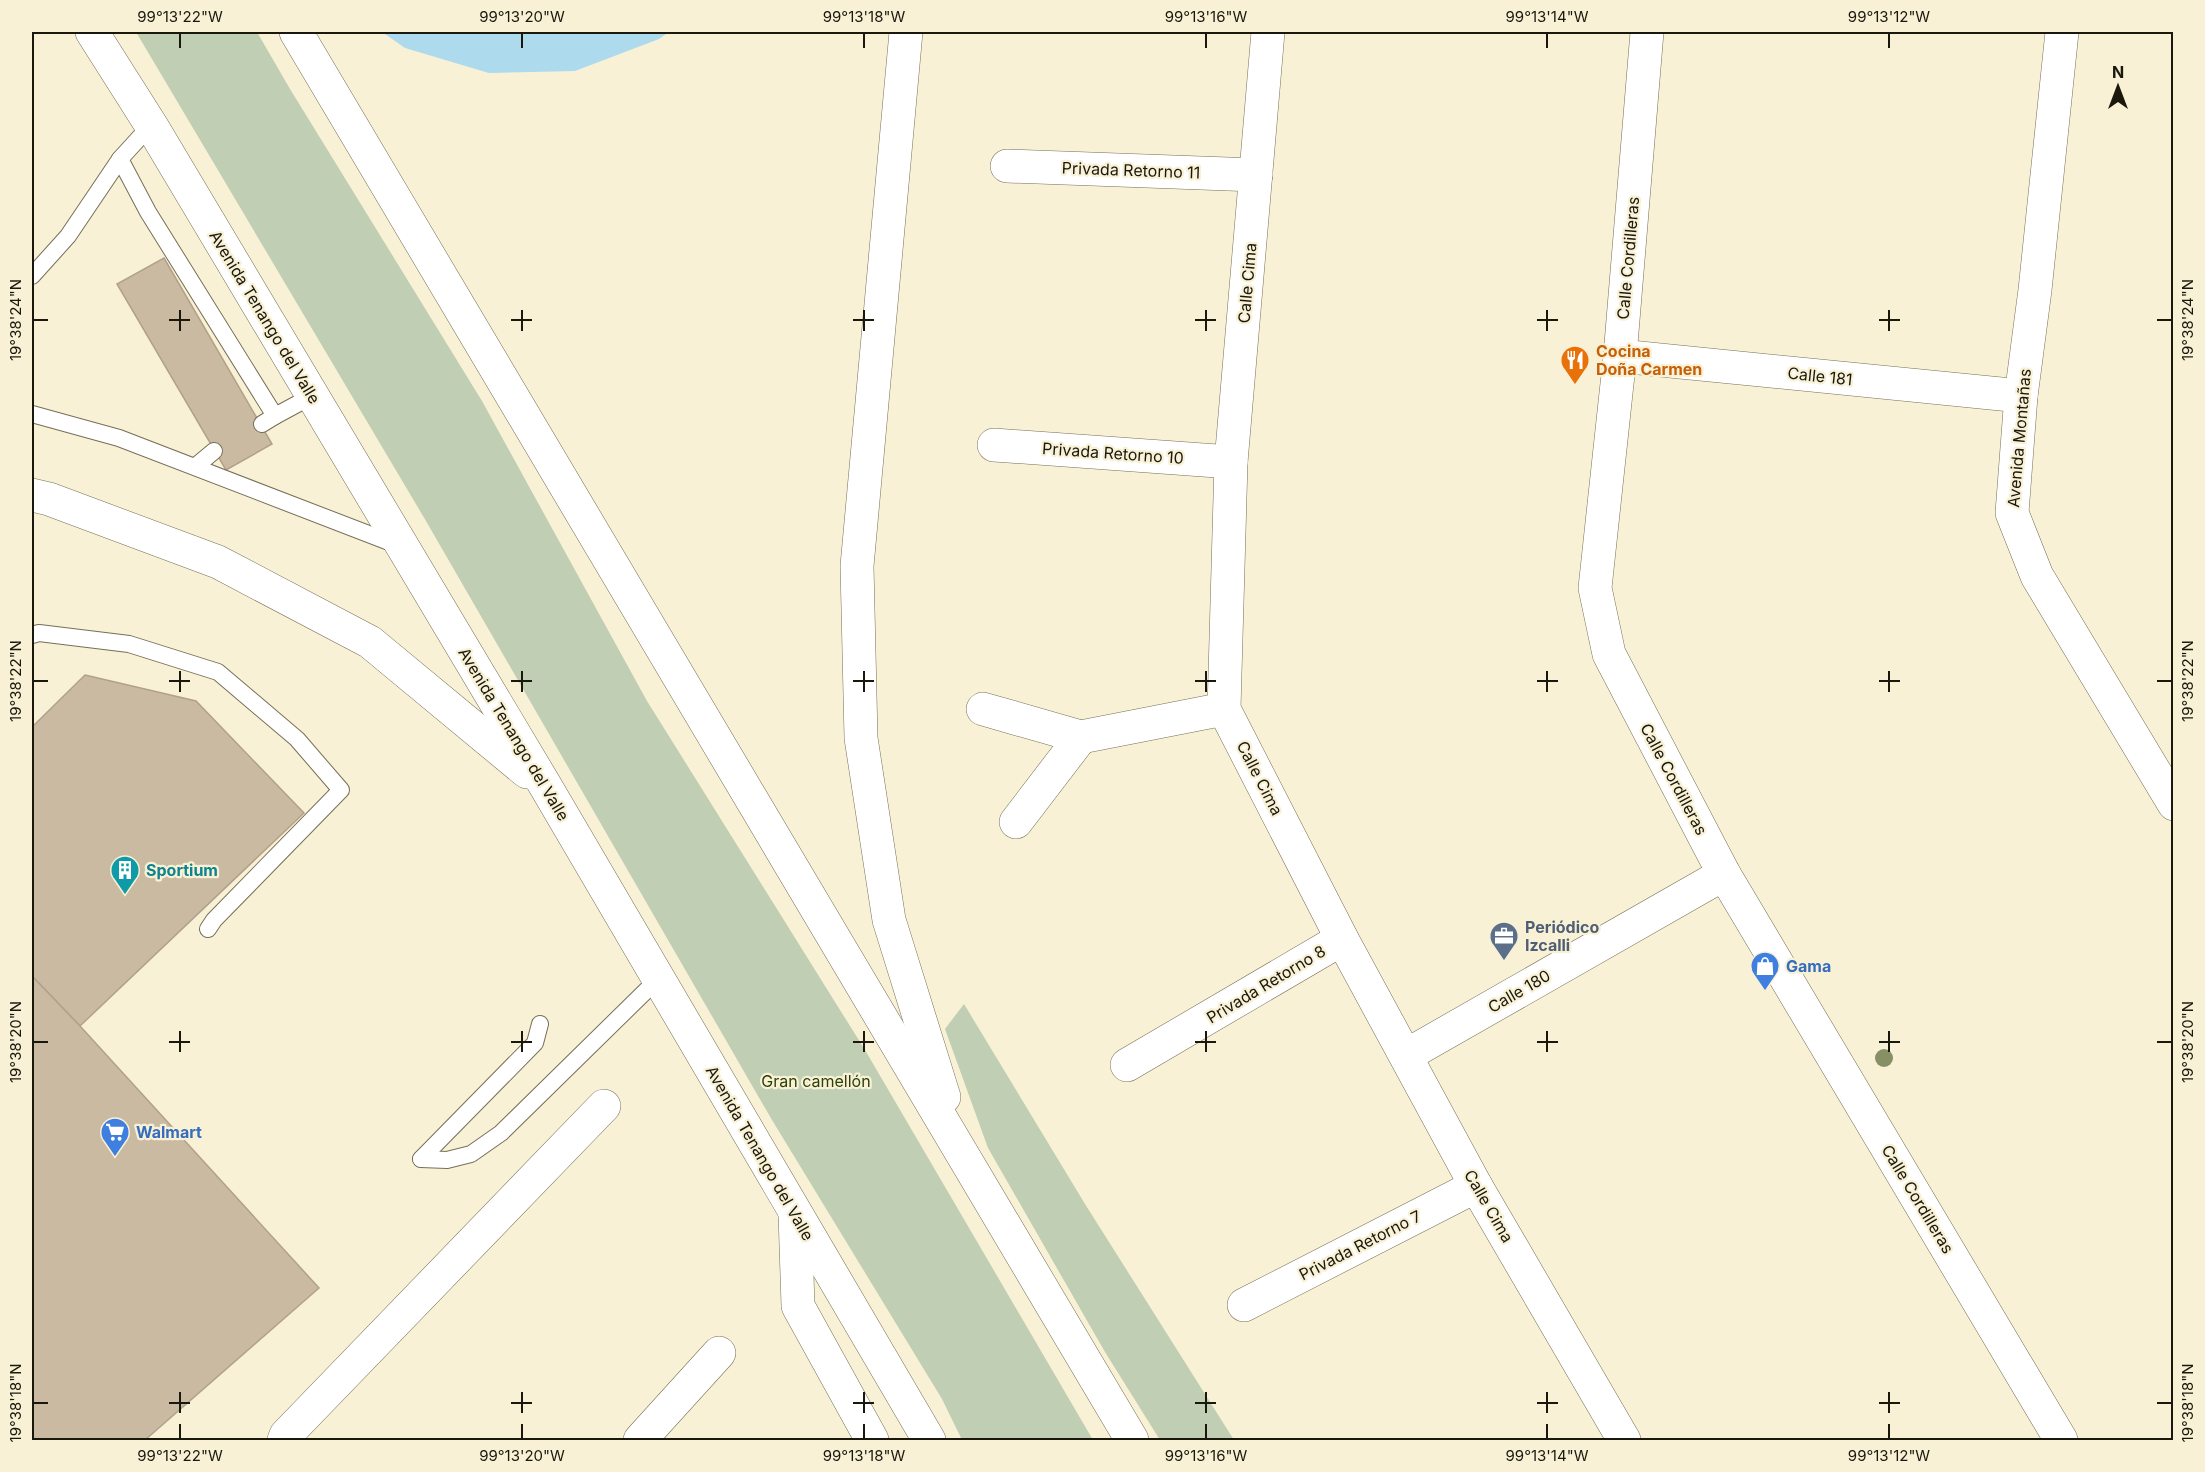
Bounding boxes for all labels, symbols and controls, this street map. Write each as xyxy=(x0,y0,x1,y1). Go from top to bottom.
text: 99°13'22"W xyxy=(137,7,223,26)
text: 99°13'20"W xyxy=(479,7,565,26)
text: 99°13'18"W xyxy=(823,7,905,26)
text: 99°13'16"W xyxy=(1165,7,1247,26)
text: 99°13'14"W xyxy=(1506,7,1589,26)
text: 99°13'12"W xyxy=(1848,7,1930,26)
north arrow xyxy=(2088,57,2148,117)
text: N xyxy=(2112,62,2124,82)
street label: Privada Retorno 11 xyxy=(1061,158,1201,182)
street label: Calle Cordilleras xyxy=(1613,196,1643,320)
street label: Avenida Tenango del Valle xyxy=(205,227,325,407)
street label: Calle Cima xyxy=(1234,242,1260,324)
text: 19°38'24"N xyxy=(6,279,25,361)
text: 19°38'24"N xyxy=(2178,279,2197,361)
place label: Cocina Doña Carmen xyxy=(1596,341,1702,379)
restaurant icon: Cocina Doña Carmen xyxy=(1559,344,1591,386)
street label: Calle 181 xyxy=(1787,363,1853,389)
street label: Avenida Montañas xyxy=(2003,368,2035,508)
street label: Privada Retorno 10 xyxy=(1041,438,1185,468)
text: 19°38'22"N xyxy=(6,640,25,722)
text: 19°38'22"N xyxy=(2178,640,2197,722)
street label: Avenida Tenango del Valle xyxy=(454,644,574,824)
street label: Calle Cordilleras xyxy=(1636,720,1712,838)
street label: Calle Cima xyxy=(1233,737,1287,819)
building icon: Sportium xyxy=(109,854,141,896)
place label: Sportium xyxy=(146,860,218,880)
place label: Periódico Izcalli xyxy=(1525,917,1599,955)
office icon: Periódico Izcalli xyxy=(1488,920,1520,962)
street label: Privada Retorno 8 xyxy=(1203,941,1329,1027)
shop icon: Gama xyxy=(1749,950,1781,992)
place label: Gama xyxy=(1786,956,1831,976)
street label: Calle 180 xyxy=(1484,965,1554,1017)
text: 19°38'20"N xyxy=(6,1001,25,1083)
text: 19°38'20"N xyxy=(2178,1001,2197,1083)
street label: Avenida Tenango del Valle xyxy=(702,1062,818,1244)
park label: Gran camellón xyxy=(761,1071,871,1091)
supermarket icon: Walmart xyxy=(99,1116,131,1158)
place label: Walmart xyxy=(136,1122,202,1142)
street label: Calle Cordilleras xyxy=(1878,1141,1958,1257)
street label: Calle Cima xyxy=(1460,1166,1518,1246)
street label: Privada Retorno 7 xyxy=(1296,1206,1424,1284)
text: 19°38'18"N xyxy=(6,1364,25,1442)
text: 19°38'18"N xyxy=(2178,1364,2197,1442)
text: 99°13'22"W xyxy=(137,1446,223,1465)
text: 99°13'20"W xyxy=(479,1446,565,1465)
text: 99°13'18"W xyxy=(823,1446,905,1465)
text: 99°13'16"W xyxy=(1165,1446,1247,1465)
text: 99°13'14"W xyxy=(1506,1446,1589,1465)
text: 99°13'12"W xyxy=(1848,1446,1930,1465)

